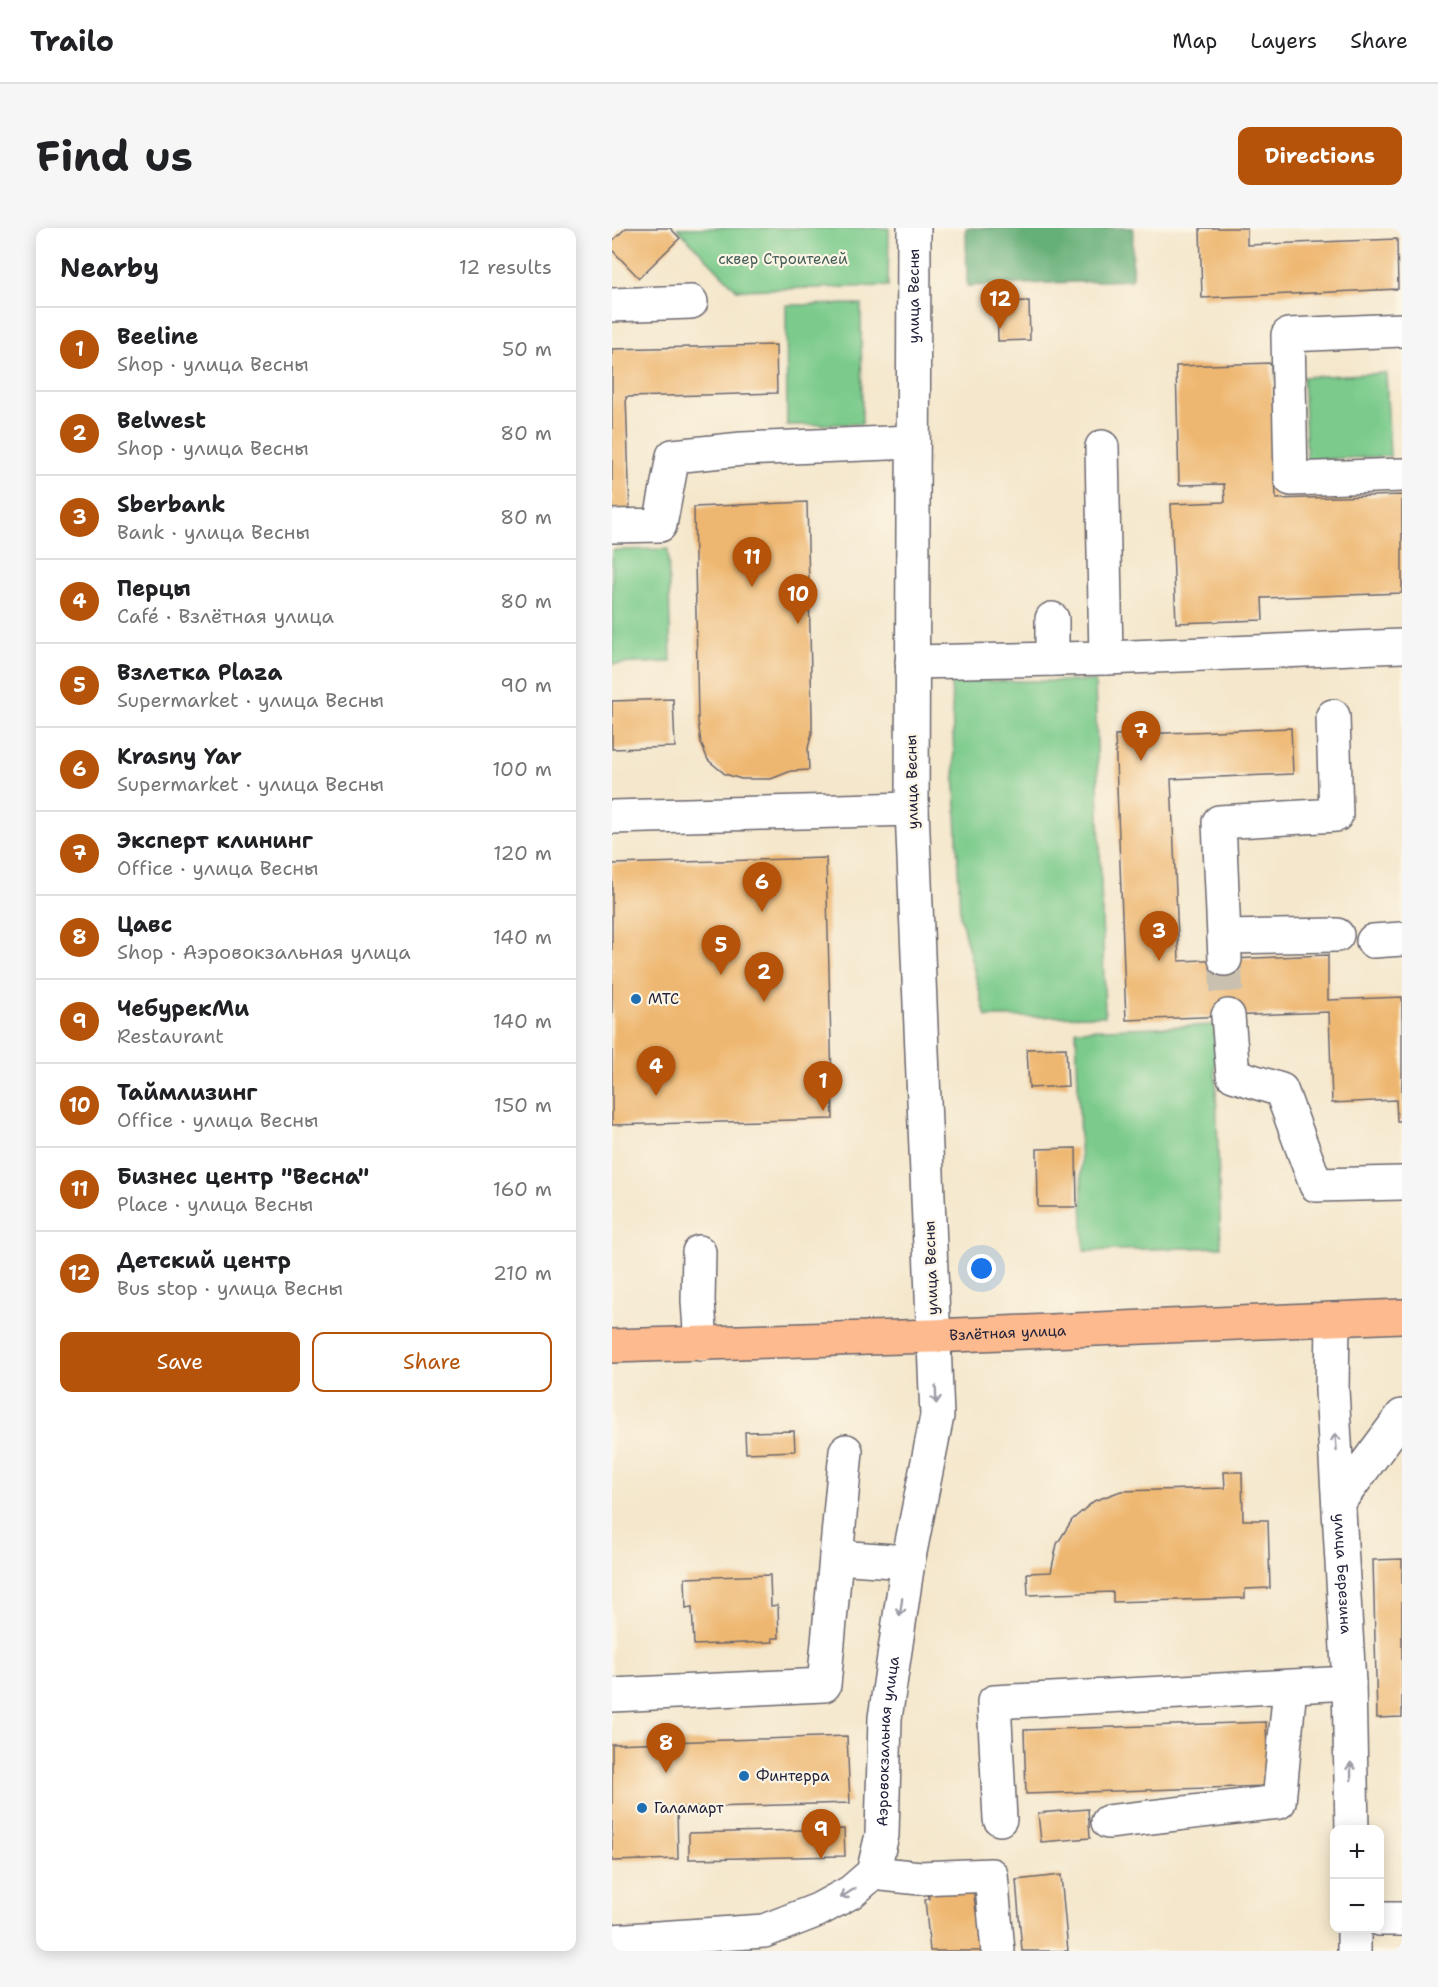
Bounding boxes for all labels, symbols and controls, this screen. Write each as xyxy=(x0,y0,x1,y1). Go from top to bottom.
text: Trailo xyxy=(30,22,114,60)
text: Map xyxy=(1172,27,1217,55)
text: Layers xyxy=(1250,27,1317,55)
text: Share xyxy=(1350,27,1408,55)
button: Directions xyxy=(1238,127,1402,185)
text: Find us xyxy=(36,128,193,184)
park label: сквер Строителей xyxy=(718,249,848,269)
street label: улица Весны xyxy=(904,249,924,343)
text: Nearby xyxy=(60,250,159,285)
text: 12 results xyxy=(459,254,552,280)
pin: 12 xyxy=(980,279,1020,329)
text: Beeline xyxy=(117,322,198,351)
text: 1 xyxy=(75,336,84,362)
text: 50 m xyxy=(502,336,552,362)
text: Shop · улица Весны xyxy=(117,351,309,377)
text: Belwest xyxy=(117,406,206,435)
text: 2 xyxy=(73,420,87,446)
text: 80 m xyxy=(500,420,552,446)
text: Shop · улица Весны xyxy=(117,435,309,461)
text: Sberbank xyxy=(117,490,226,519)
text: 3 xyxy=(73,504,87,530)
text: 80 m xyxy=(500,504,552,530)
text: Bank · улица Весны xyxy=(117,519,310,545)
pin: 11 xyxy=(732,538,772,587)
text: Перцы xyxy=(117,574,191,603)
pin: 10 xyxy=(778,574,818,624)
text: 4 xyxy=(73,588,87,614)
text: 80 m xyxy=(500,588,552,614)
text: Café · Взлётная улица xyxy=(117,603,334,629)
text: Взлетка Plaza xyxy=(117,658,283,687)
text: 5 xyxy=(73,672,86,698)
text: 90 m xyxy=(500,672,552,698)
text: Supermarket · улица Весны xyxy=(117,687,384,713)
pin: 7 xyxy=(1122,712,1160,761)
street label: улица Весны xyxy=(901,735,923,829)
text: Krasny Yar xyxy=(117,742,242,771)
text: 6 xyxy=(73,756,87,782)
text: 100 m xyxy=(492,756,552,782)
text: Supermarket · улица Весны xyxy=(117,771,384,797)
text: Эксперт клининг xyxy=(117,826,313,855)
text: 7 xyxy=(73,840,87,866)
text: 120 m xyxy=(493,840,552,866)
text: Office · улица Весны xyxy=(117,855,319,881)
pin: 6 xyxy=(742,862,782,912)
text: Цавс xyxy=(117,910,172,939)
pin: 3 xyxy=(1140,912,1178,961)
text: 8 xyxy=(73,924,87,950)
text: 140 m xyxy=(493,924,552,950)
pin: 5 xyxy=(702,926,740,975)
text: Shop · Аэровокзальная улица xyxy=(117,939,411,965)
pin: 2 xyxy=(744,952,784,1002)
place label: МТС xyxy=(648,989,679,1009)
marker: МТС xyxy=(629,992,643,1006)
text: ЧебурекМи xyxy=(117,994,249,1023)
text: 9 xyxy=(73,1008,87,1034)
text: 140 m xyxy=(493,1008,552,1034)
text: Restaurant xyxy=(117,1023,224,1049)
pin: 4 xyxy=(636,1046,675,1096)
pin: 1 xyxy=(804,1062,842,1111)
text: Таймлизинг xyxy=(117,1078,258,1107)
text: 10 xyxy=(68,1092,91,1118)
text: 150 m xyxy=(494,1092,552,1118)
text: Office · улица Весны xyxy=(117,1107,319,1133)
text: Бизнес центр "Весна" xyxy=(117,1162,369,1191)
text: 11 xyxy=(71,1176,88,1202)
text: 160 m xyxy=(493,1176,552,1202)
text: Place · улица Весны xyxy=(117,1191,313,1217)
street label: улица Весны xyxy=(919,1220,943,1316)
text: Детский центр xyxy=(117,1246,291,1275)
your location xyxy=(967,1254,996,1283)
text: 12 xyxy=(68,1260,91,1286)
text: 210 m xyxy=(493,1260,552,1286)
text: Bus stop · улица Весны xyxy=(117,1275,343,1301)
street label: Взлётная улица xyxy=(949,1320,1067,1345)
button: Save xyxy=(60,1332,300,1392)
button: Share xyxy=(312,1332,552,1392)
one-way arrow xyxy=(930,1384,941,1404)
one-way arrow xyxy=(1330,1433,1341,1453)
street label: улица Березина xyxy=(1329,1513,1356,1635)
one-way arrow xyxy=(895,1597,906,1617)
street label: Аэровокзальная улица xyxy=(872,1654,904,1827)
pin: 8 xyxy=(646,1724,686,1773)
one-way arrow xyxy=(1345,1762,1357,1782)
place label: Финтерра xyxy=(756,1766,830,1786)
marker: Финтерра xyxy=(737,1769,751,1783)
place label: Галамарт xyxy=(654,1798,724,1818)
marker: Галамарт xyxy=(635,1801,649,1815)
pin: 9 xyxy=(802,1810,840,1859)
map controls xyxy=(1330,1825,1384,1933)
button: + xyxy=(1330,1825,1384,1879)
button: − xyxy=(1330,1879,1384,1933)
one-way arrow xyxy=(839,1886,856,1899)

